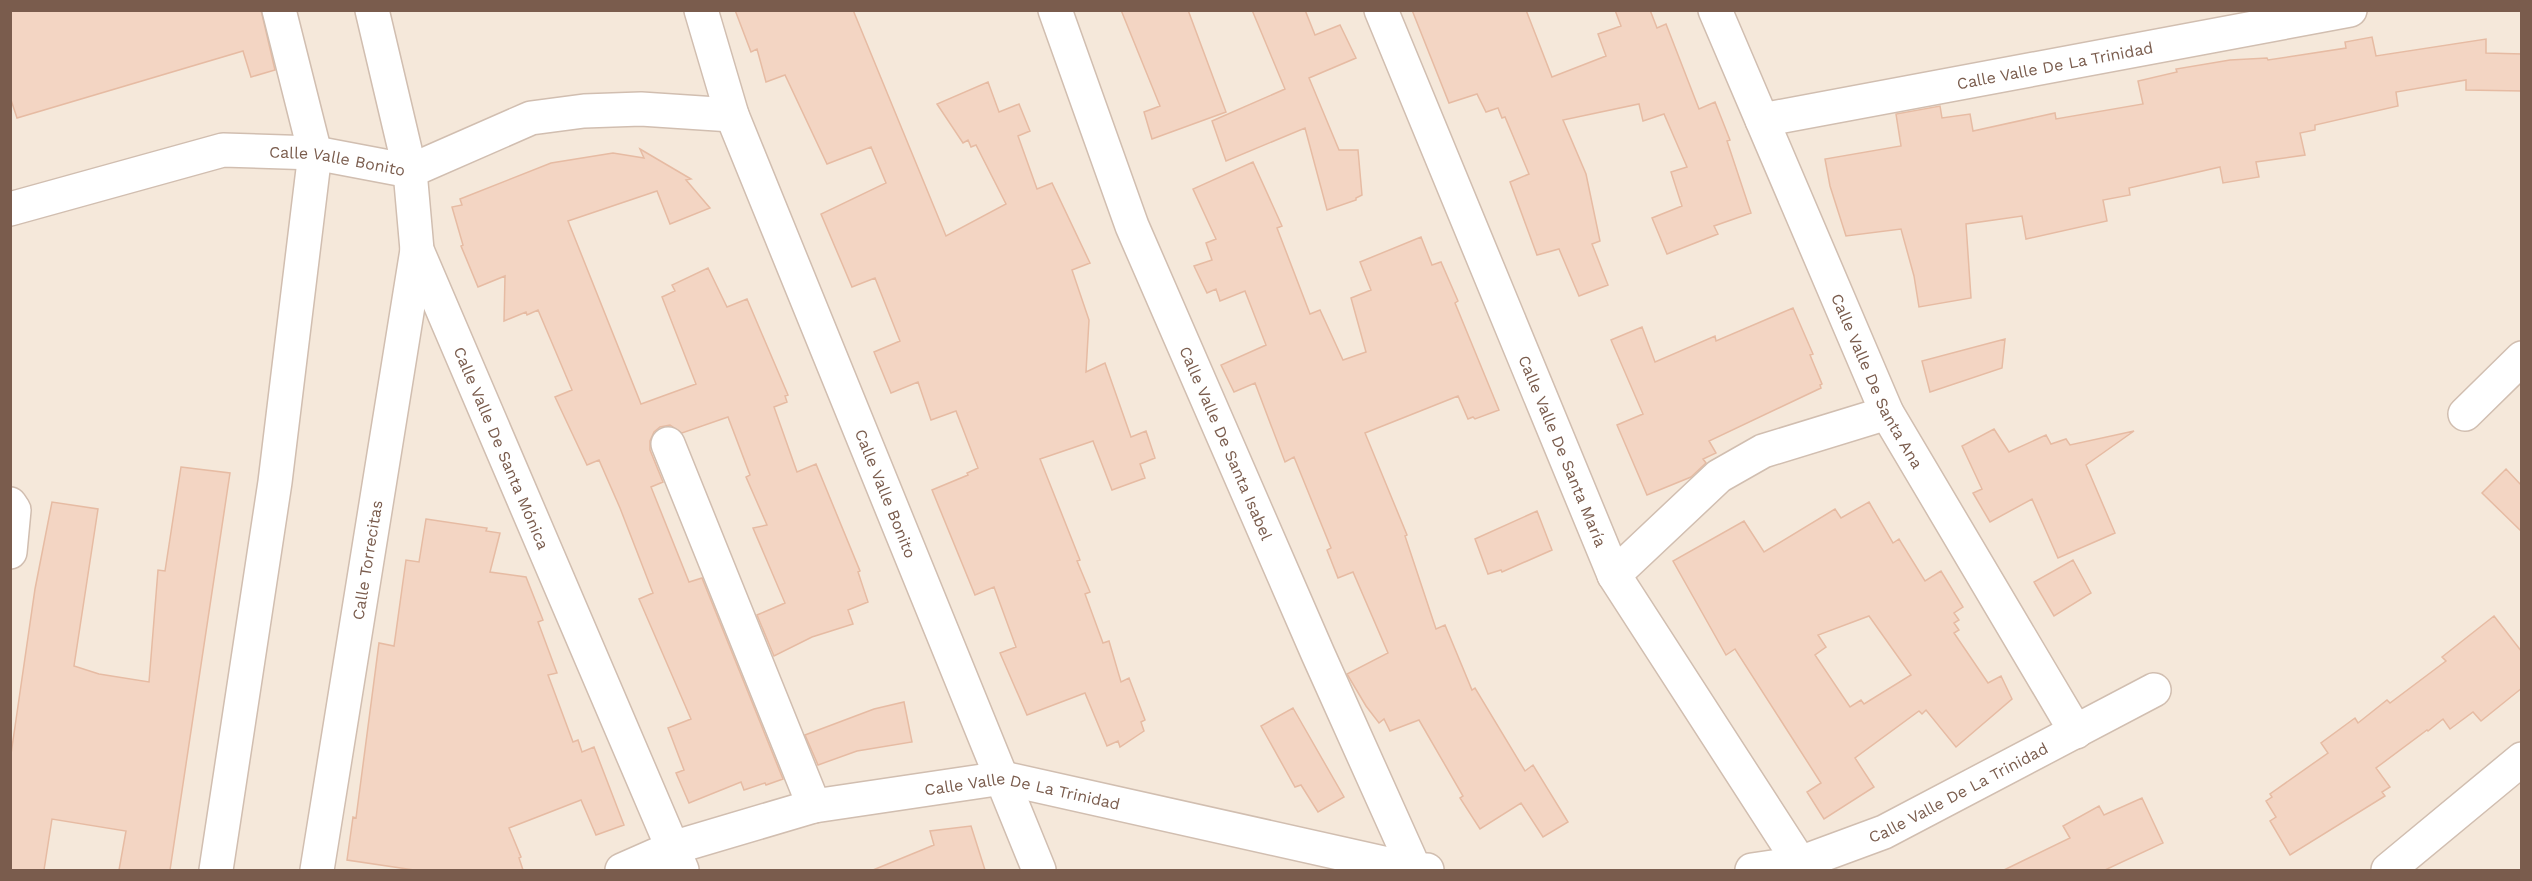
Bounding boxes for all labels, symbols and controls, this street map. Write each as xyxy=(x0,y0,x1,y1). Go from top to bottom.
street label: Calle Valle De La Trinidad xyxy=(1955,38,2155,93)
street label: Calle Valle Bonito xyxy=(269,143,407,180)
street label: Calle Valle De Santa Ana xyxy=(1827,291,1927,472)
street label: Calle Valle De Santa Isabel xyxy=(1175,343,1276,543)
street label: Calle Valle De Santa Mónica xyxy=(449,344,553,552)
street label: Calle Valle De Santa María xyxy=(1514,352,1610,550)
street label: Calle Valle Bonito xyxy=(851,426,920,561)
street label: Calle Torrecitas xyxy=(348,499,387,621)
street label: Calle Valle De La Trinidad xyxy=(1866,739,2051,847)
street label: Calle Valle De La Trinidad xyxy=(923,769,1122,814)

